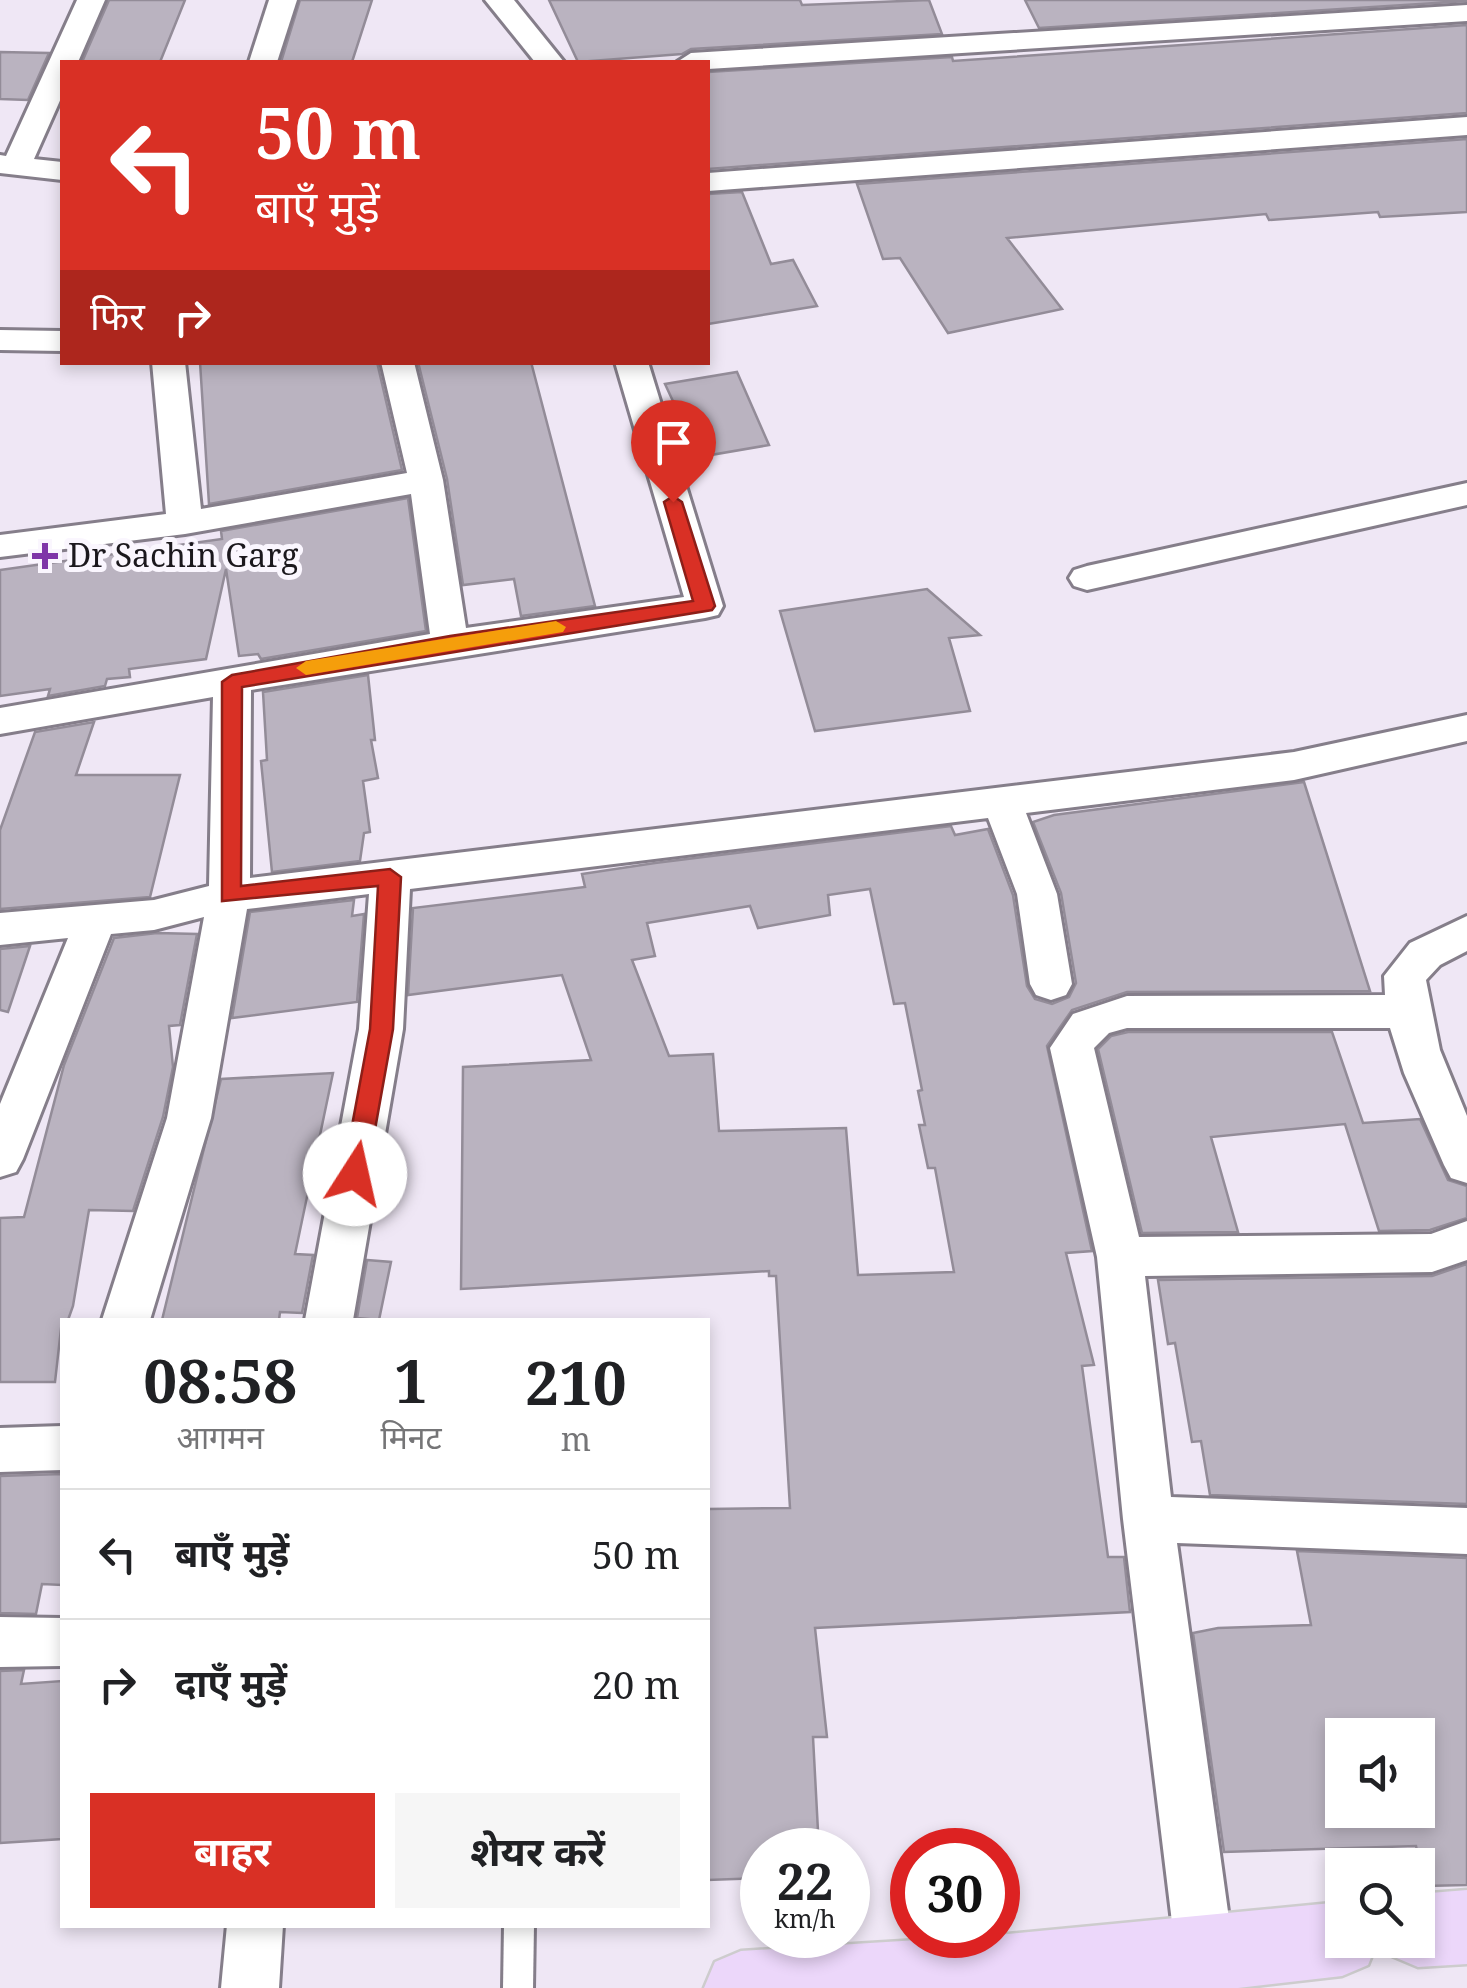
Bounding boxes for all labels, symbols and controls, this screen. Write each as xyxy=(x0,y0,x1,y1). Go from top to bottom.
text: 50 m xyxy=(255,84,421,180)
icon: left xyxy=(90,100,220,230)
text: बाएँ मुड़ें xyxy=(255,175,380,236)
text: फिर xyxy=(90,289,145,341)
icon: right xyxy=(165,290,220,345)
pin xyxy=(631,400,716,503)
icon: arrive xyxy=(646,415,701,470)
place label: Dr Sachin Garg xyxy=(68,533,299,576)
marker: Dr Sachin Garg xyxy=(32,543,58,569)
position arrow xyxy=(303,1122,407,1226)
text: 08:58 xyxy=(143,1339,297,1421)
text: 1 xyxy=(394,1339,428,1421)
text: 210 xyxy=(525,1341,627,1423)
text: आगमन xyxy=(176,1415,264,1458)
text: मिनट xyxy=(380,1415,442,1458)
text: m xyxy=(561,1417,591,1460)
text: बाएँ मुड़ें xyxy=(175,1526,289,1578)
icon: left xyxy=(90,1527,145,1582)
text: 50 m xyxy=(592,1528,680,1580)
text: दाएँ मुड़ें xyxy=(175,1656,287,1708)
icon: right xyxy=(90,1657,145,1712)
text: 20 m xyxy=(592,1658,680,1710)
map controls xyxy=(1325,1718,1435,1958)
button: sound xyxy=(1325,1718,1435,1828)
button: बाहर xyxy=(90,1793,375,1908)
button: शेयर करें xyxy=(395,1793,680,1908)
speed limit sign: 30 xyxy=(890,1828,1020,1958)
text: 22 xyxy=(777,1847,833,1915)
button: search xyxy=(1325,1848,1435,1958)
text: km/h xyxy=(774,1901,836,1935)

